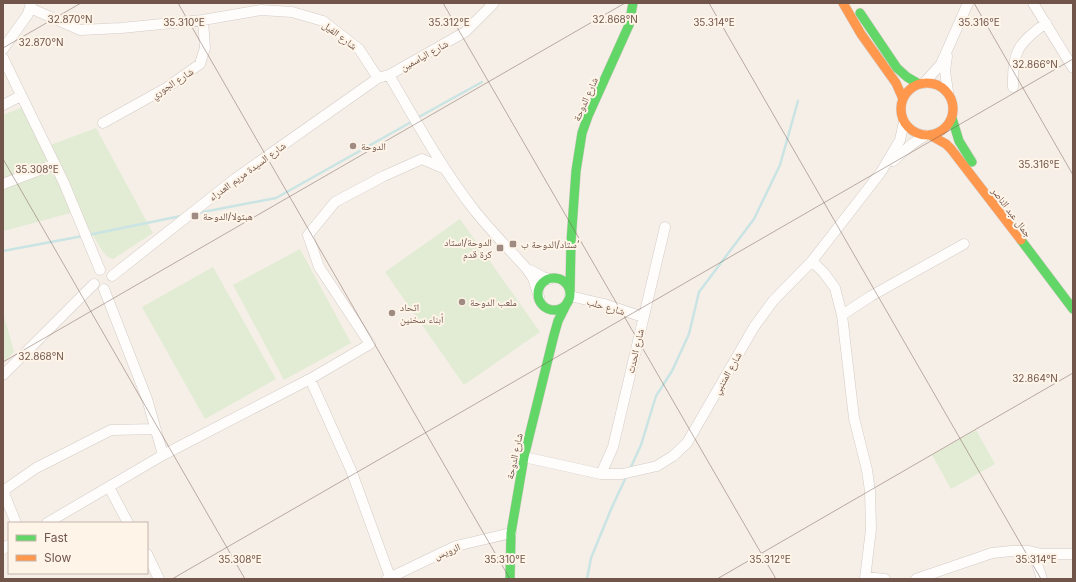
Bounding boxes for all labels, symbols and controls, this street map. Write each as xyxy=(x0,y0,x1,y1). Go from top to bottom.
text: 32.870°N xyxy=(47,13,93,25)
text: 32.868°N xyxy=(592,13,638,25)
text: 35.310°E xyxy=(163,16,205,28)
text: 35.312°E xyxy=(428,16,470,28)
text: 35.314°E xyxy=(693,16,735,28)
text: 35.316°E xyxy=(958,16,1000,28)
street label: شارع الفيل xyxy=(320,18,360,53)
text: 32.870°N xyxy=(18,36,64,48)
street label: شارع الياسمين xyxy=(398,37,451,74)
text: 32.866°N xyxy=(1012,58,1058,70)
street label: شارع الجوري xyxy=(149,65,197,103)
street label: شارع الدوحة xyxy=(570,75,601,123)
street label: شارع السيدة مريم العدراء xyxy=(206,139,289,205)
place label: الدوحة xyxy=(361,140,386,152)
marker: الدوحة xyxy=(348,141,358,151)
text: 35.316°E xyxy=(1018,158,1060,170)
text: 35.308°E xyxy=(15,163,59,175)
street label: جمال عبد الناصر xyxy=(988,184,1035,240)
place label: هبتولا/الدوحة xyxy=(203,210,253,222)
marker: هبتولا/الدوحة xyxy=(190,211,200,221)
place label: الدوحة/استاد كرة قدم xyxy=(444,236,492,262)
place label: ستاد/الدوحة ب‘ xyxy=(521,238,580,250)
marker: ستاد/الدوحة ب‘ xyxy=(508,239,518,249)
marker: الدوحة/استاد كرة قدم xyxy=(495,243,505,253)
street label: شارع حلب xyxy=(585,295,627,318)
place label: ملعب الدوحة xyxy=(470,296,517,308)
marker: ملعب الدوحة xyxy=(457,297,467,307)
place label: اتحاد أبناء سخنين xyxy=(400,301,443,326)
marker: اتحاد أبناء سخنين xyxy=(387,308,397,318)
street label: شارع الحدث xyxy=(624,327,647,375)
street label: شارع المتنبي xyxy=(710,349,746,398)
text: 32.868°N xyxy=(18,350,64,362)
text: 32.864°N xyxy=(1012,372,1058,384)
street label: شارع الدوحة xyxy=(503,432,526,480)
legend xyxy=(8,522,148,574)
text: Fast xyxy=(44,530,68,545)
street label: الرويس xyxy=(432,540,462,563)
text: Slow xyxy=(44,550,72,565)
text: 35.308°E xyxy=(218,553,262,565)
text: 35.310°E xyxy=(484,553,526,565)
text: 35.312°E xyxy=(749,553,791,565)
text: 35.314°E xyxy=(1015,553,1057,565)

